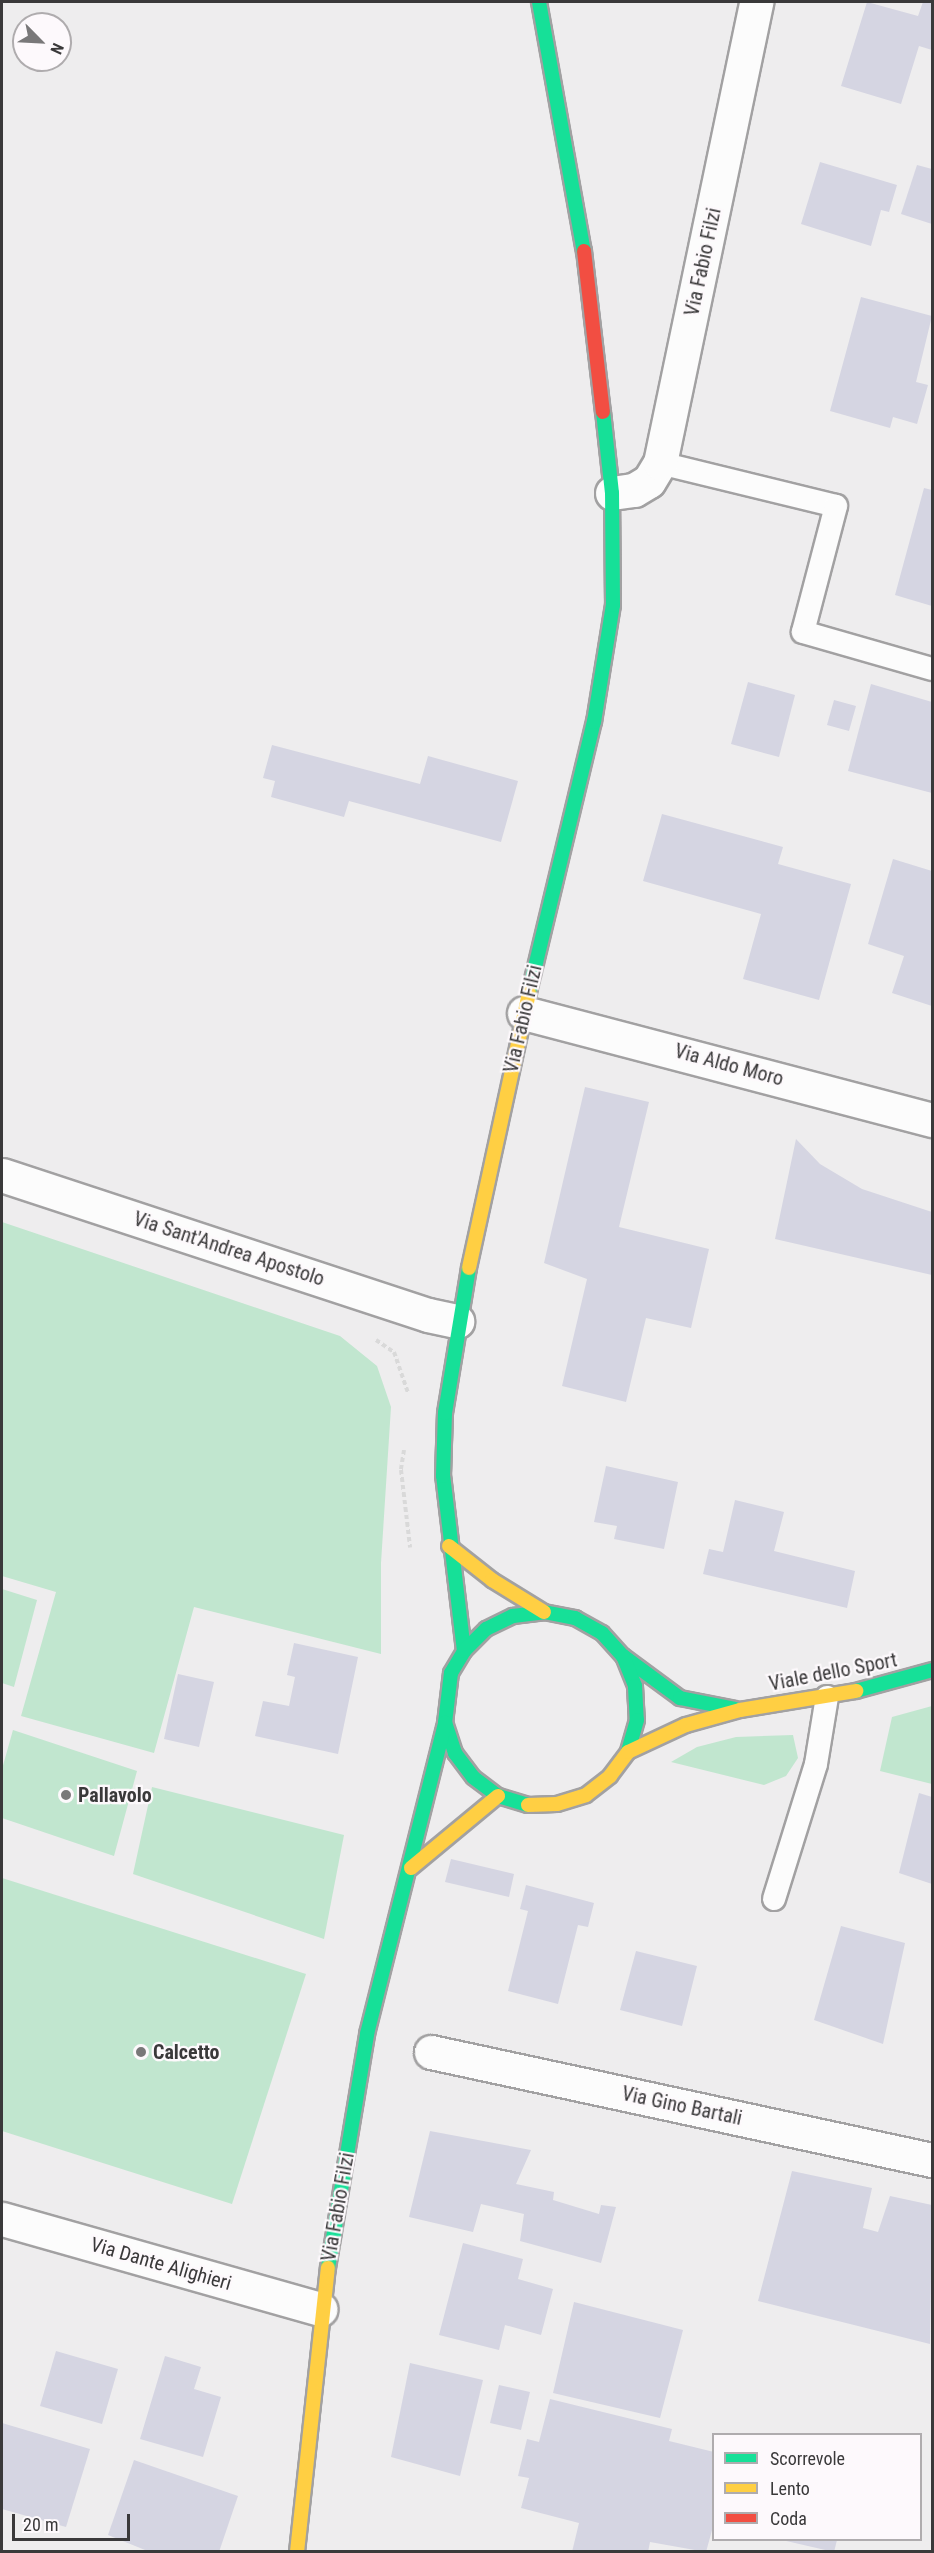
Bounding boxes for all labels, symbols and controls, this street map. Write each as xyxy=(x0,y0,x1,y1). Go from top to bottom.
north arrow xyxy=(12,12,72,72)
text: N xyxy=(46,40,68,57)
street label: Via Fabio Filzi xyxy=(680,206,726,318)
street label: Via Fabio Filzi xyxy=(499,963,547,1075)
street label: Via Aldo Moro xyxy=(672,1039,786,1091)
street label: Via Sant'Andrea Apostolo xyxy=(130,1207,328,1291)
street label: Viale dello Sport xyxy=(767,1648,899,1696)
place label: Pallavolo xyxy=(78,1783,152,1807)
marker: Pallavolo xyxy=(59,1788,73,1802)
place label: Calcetto xyxy=(153,2040,220,2064)
marker: Calcetto xyxy=(134,2045,148,2059)
street label: Via Gino Bartali xyxy=(620,2082,744,2130)
street label: Via Fabio Filzi xyxy=(317,2151,359,2263)
street label: Via Dante Alighieri xyxy=(88,2232,234,2296)
legend xyxy=(712,2433,922,2541)
text: Scorrevole xyxy=(770,2448,845,2469)
text: Lento xyxy=(770,2478,810,2499)
scale bar xyxy=(15,2502,134,2540)
text: Coda xyxy=(770,2508,807,2529)
text: 20 m xyxy=(23,2514,58,2535)

